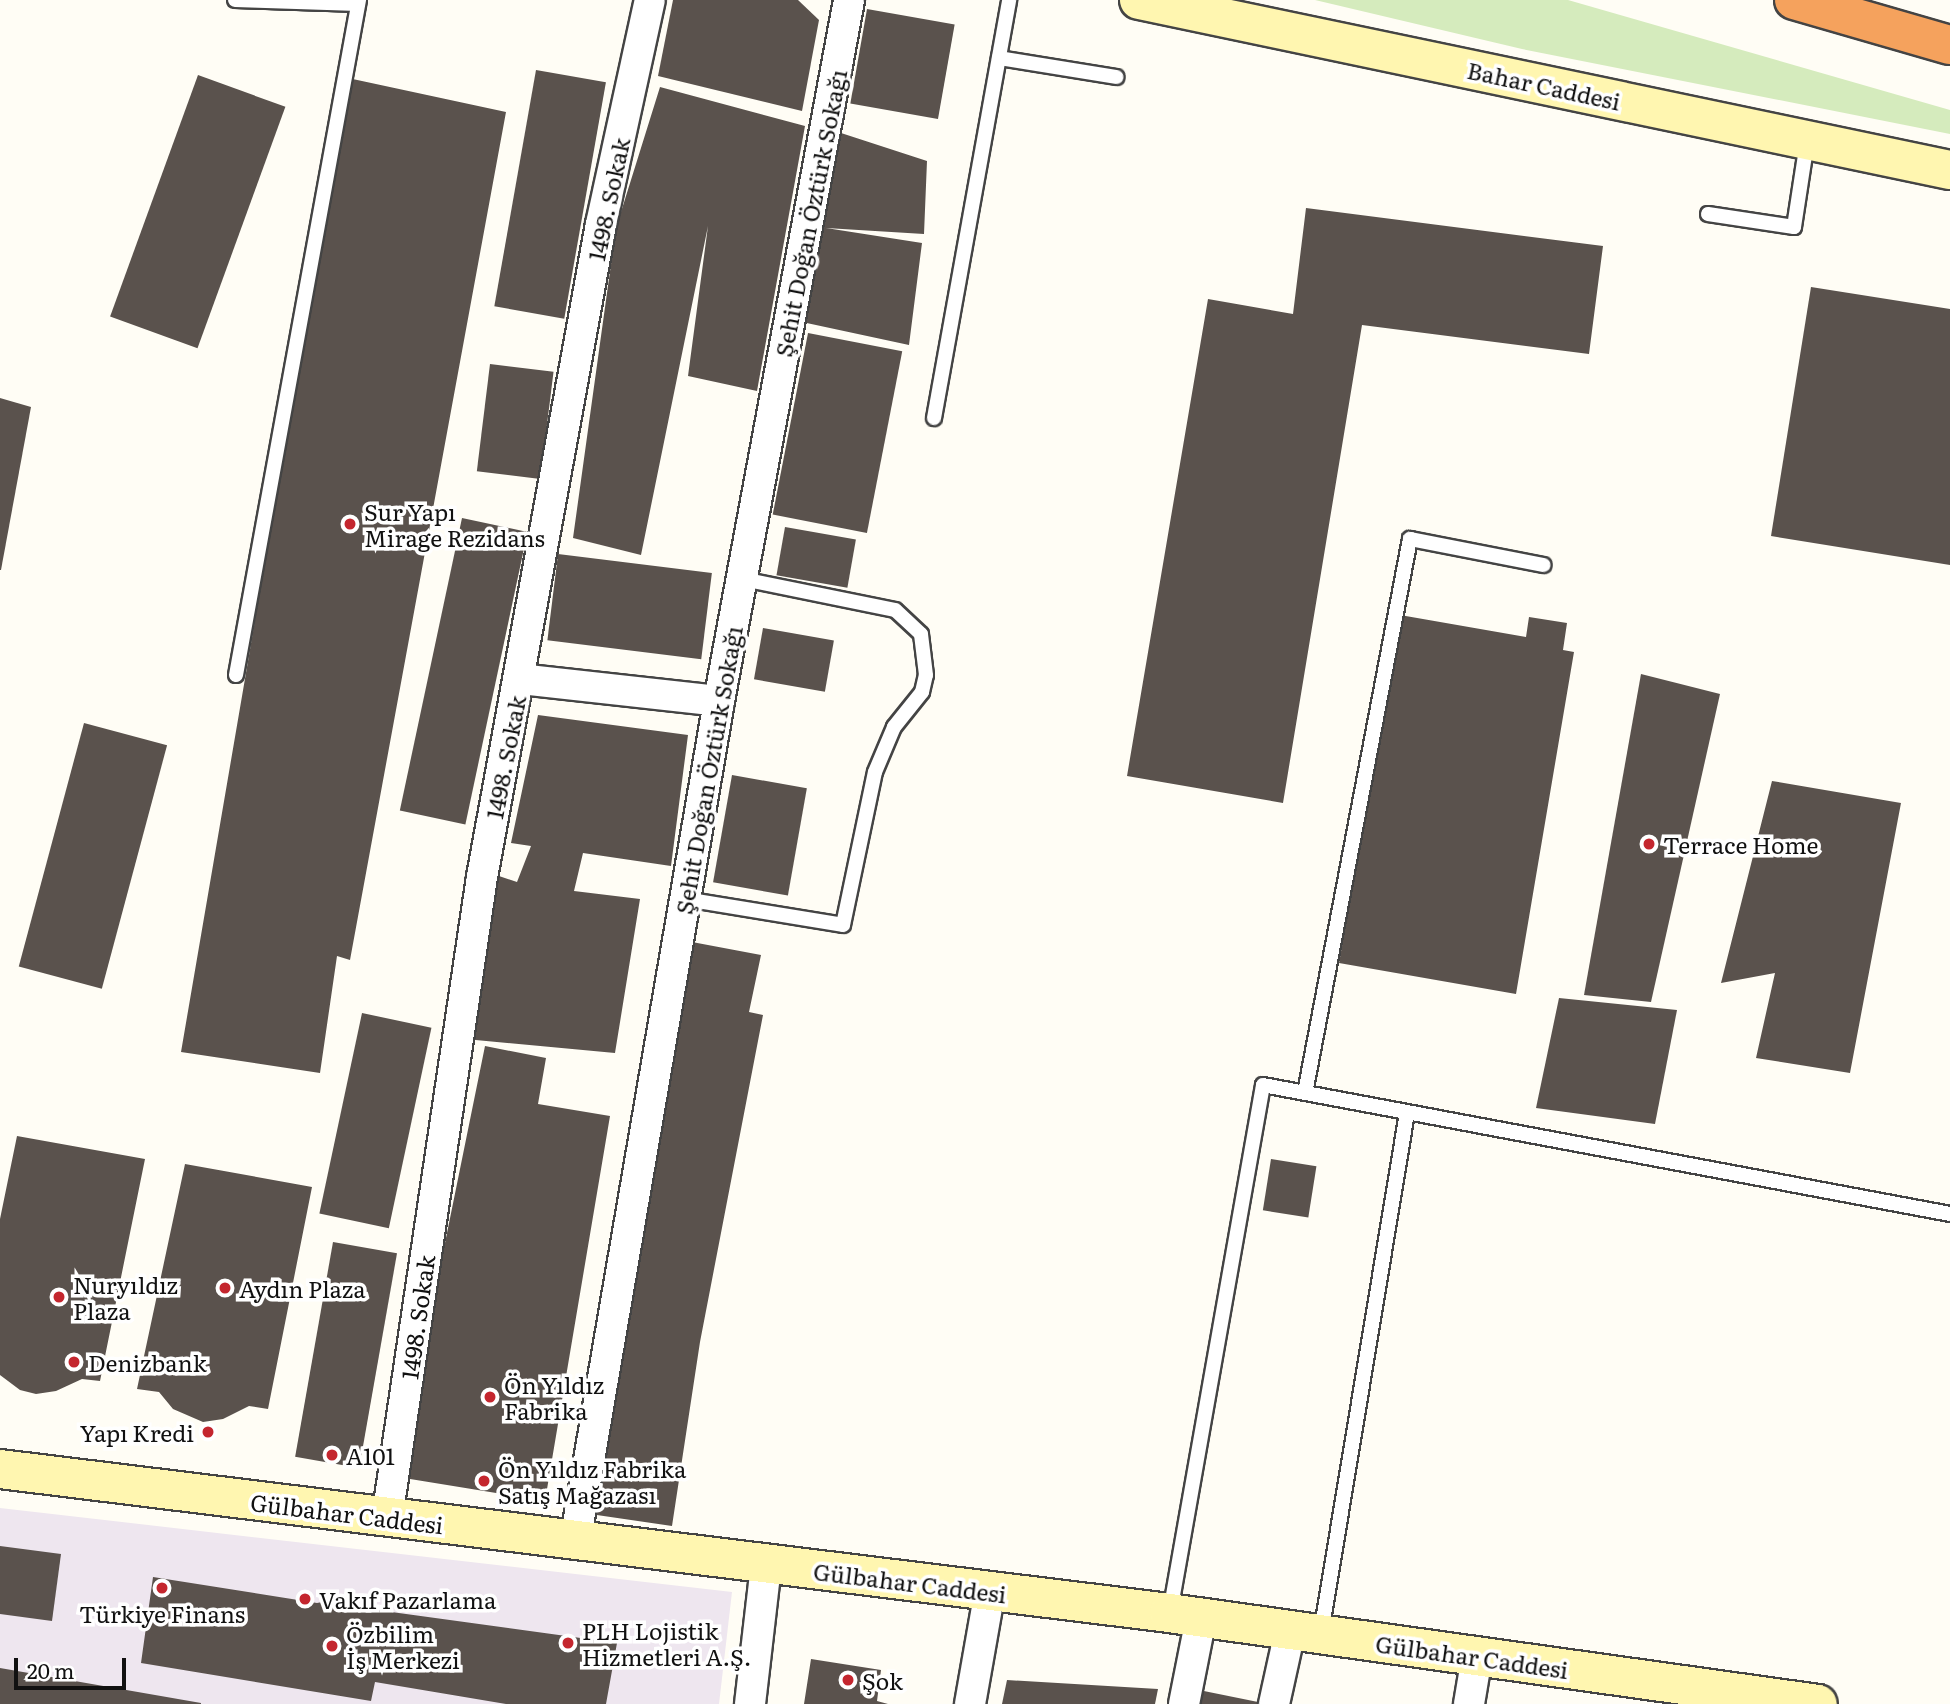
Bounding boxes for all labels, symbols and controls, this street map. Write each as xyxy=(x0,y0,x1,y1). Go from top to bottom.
street label: Bahar Caddesi xyxy=(1465,55,1623,115)
street label: Şehit Doğan Öztürk Sokağı xyxy=(769,67,851,359)
street label: 1498. Sokak xyxy=(581,135,635,263)
place label: Sur Yapı Mirage Rezidans xyxy=(364,497,545,551)
marker: Sur Yapı Mirage Rezidans xyxy=(342,516,358,532)
street label: Şehit Doğan Öztürk Sokağı xyxy=(669,624,747,916)
street label: 1498. Sokak xyxy=(479,693,531,821)
place label: Terrace Home xyxy=(1663,830,1818,858)
marker: Terrace Home xyxy=(1641,836,1657,852)
street label: 1498. Sokak xyxy=(395,1253,439,1381)
place label: Nuryıldız Plaza xyxy=(73,1270,178,1324)
place label: Aydın Plaza xyxy=(239,1274,366,1302)
marker: Aydın Plaza xyxy=(217,1280,233,1296)
marker: Nuryıldız Plaza xyxy=(51,1289,67,1305)
place label: Denizbank xyxy=(88,1348,207,1376)
marker: Denizbank xyxy=(66,1354,82,1370)
place label: Ön Yıldız Fabrika xyxy=(504,1370,604,1424)
marker: Ön Yıldız Fabrika xyxy=(482,1389,498,1405)
place label: Yapı Kredi xyxy=(80,1418,194,1446)
marker: Yapı Kredi xyxy=(200,1424,216,1440)
place label: A101 xyxy=(346,1441,395,1469)
marker: A101 xyxy=(324,1447,340,1463)
place label: Ön Yıldız Fabrika Satış Mağazası xyxy=(498,1454,686,1508)
marker: Ön Yıldız Fabrika Satış Mağazası xyxy=(476,1473,492,1489)
street label: Gülbahar Caddesi xyxy=(249,1487,445,1539)
street label: Gülbahar Caddesi xyxy=(812,1556,1008,1608)
marker: Türkiye Finans xyxy=(154,1580,170,1596)
place label: Vakıf Pazarlama xyxy=(319,1585,496,1613)
marker: Vakıf Pazarlama xyxy=(297,1591,313,1607)
place label: Türkiye Finans xyxy=(79,1599,245,1627)
place label: PLH Lojistik Hizmetleri A.Ş. xyxy=(582,1616,751,1670)
place label: Özbilim İş Merkezi xyxy=(346,1619,460,1673)
street label: Gülbahar Caddesi xyxy=(1374,1629,1570,1683)
marker: PLH Lojistik Hizmetleri A.Ş. xyxy=(560,1635,576,1651)
marker: Özbilim İş Merkezi xyxy=(324,1638,340,1654)
scale bar xyxy=(18,1644,130,1688)
text: 20 m xyxy=(27,1654,74,1685)
place label: Şok xyxy=(862,1666,903,1694)
marker: Şok xyxy=(840,1672,856,1688)

